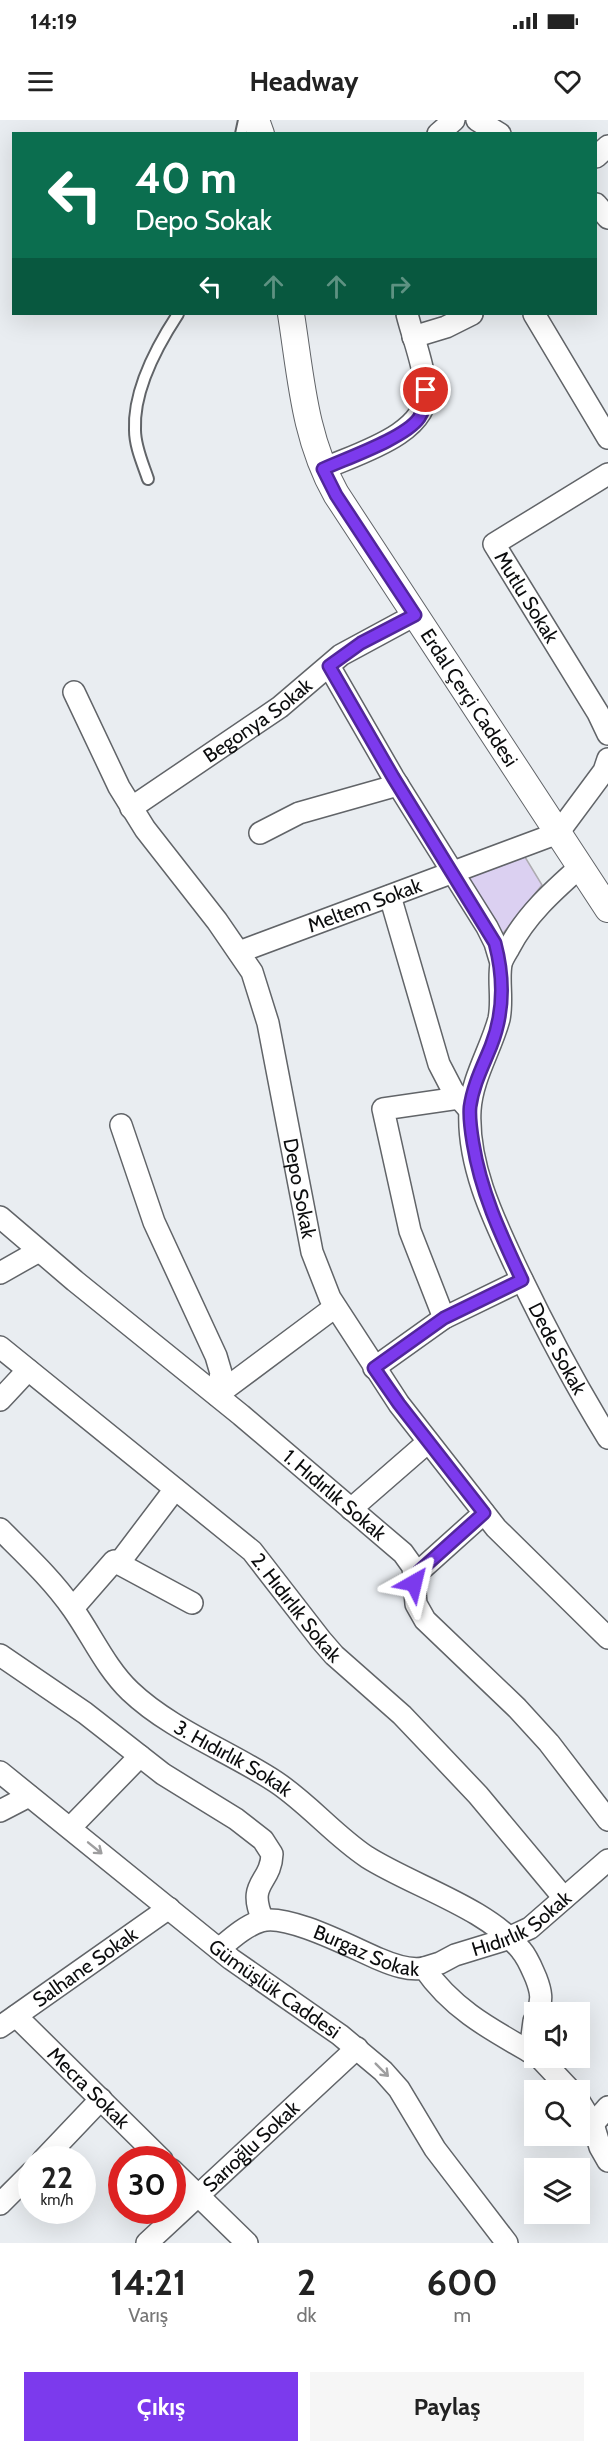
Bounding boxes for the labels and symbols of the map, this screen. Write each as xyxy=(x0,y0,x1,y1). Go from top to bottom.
pin xyxy=(400,364,451,415)
street label: Mutlu Sokak xyxy=(489,547,564,647)
street label: Erdal Çerçi Caddesi xyxy=(415,624,523,771)
street label: Begonya Sokak xyxy=(199,673,317,768)
street label: Meltem Sokak xyxy=(304,873,425,937)
street label: Depo Sokak xyxy=(278,1136,321,1240)
street label: Dede Sokak xyxy=(523,1299,592,1399)
street label: 1. Hıdırlık Sokak xyxy=(278,1444,391,1545)
street label: 2. Hıdırlık Sokak xyxy=(246,1548,346,1667)
position arrow xyxy=(382,1551,446,1615)
street label: 3. Hıdırlık Sokak xyxy=(170,1715,297,1802)
one-way arrow xyxy=(87,1842,103,1855)
street label: Hıdırlık Sokak xyxy=(469,1886,576,1961)
street label: Burgaz Sokak xyxy=(310,1920,419,1981)
street label: Salhane Sokak xyxy=(28,1922,142,2012)
street label: Gümüşlük Caddesi xyxy=(204,1934,345,2044)
street label: Mecra Sokak xyxy=(43,2042,135,2133)
one-way arrow xyxy=(374,2063,389,2078)
street label: Sarıoğlu Sokak xyxy=(198,2096,304,2197)
speed limit sign: 30 xyxy=(108,2146,186,2224)

